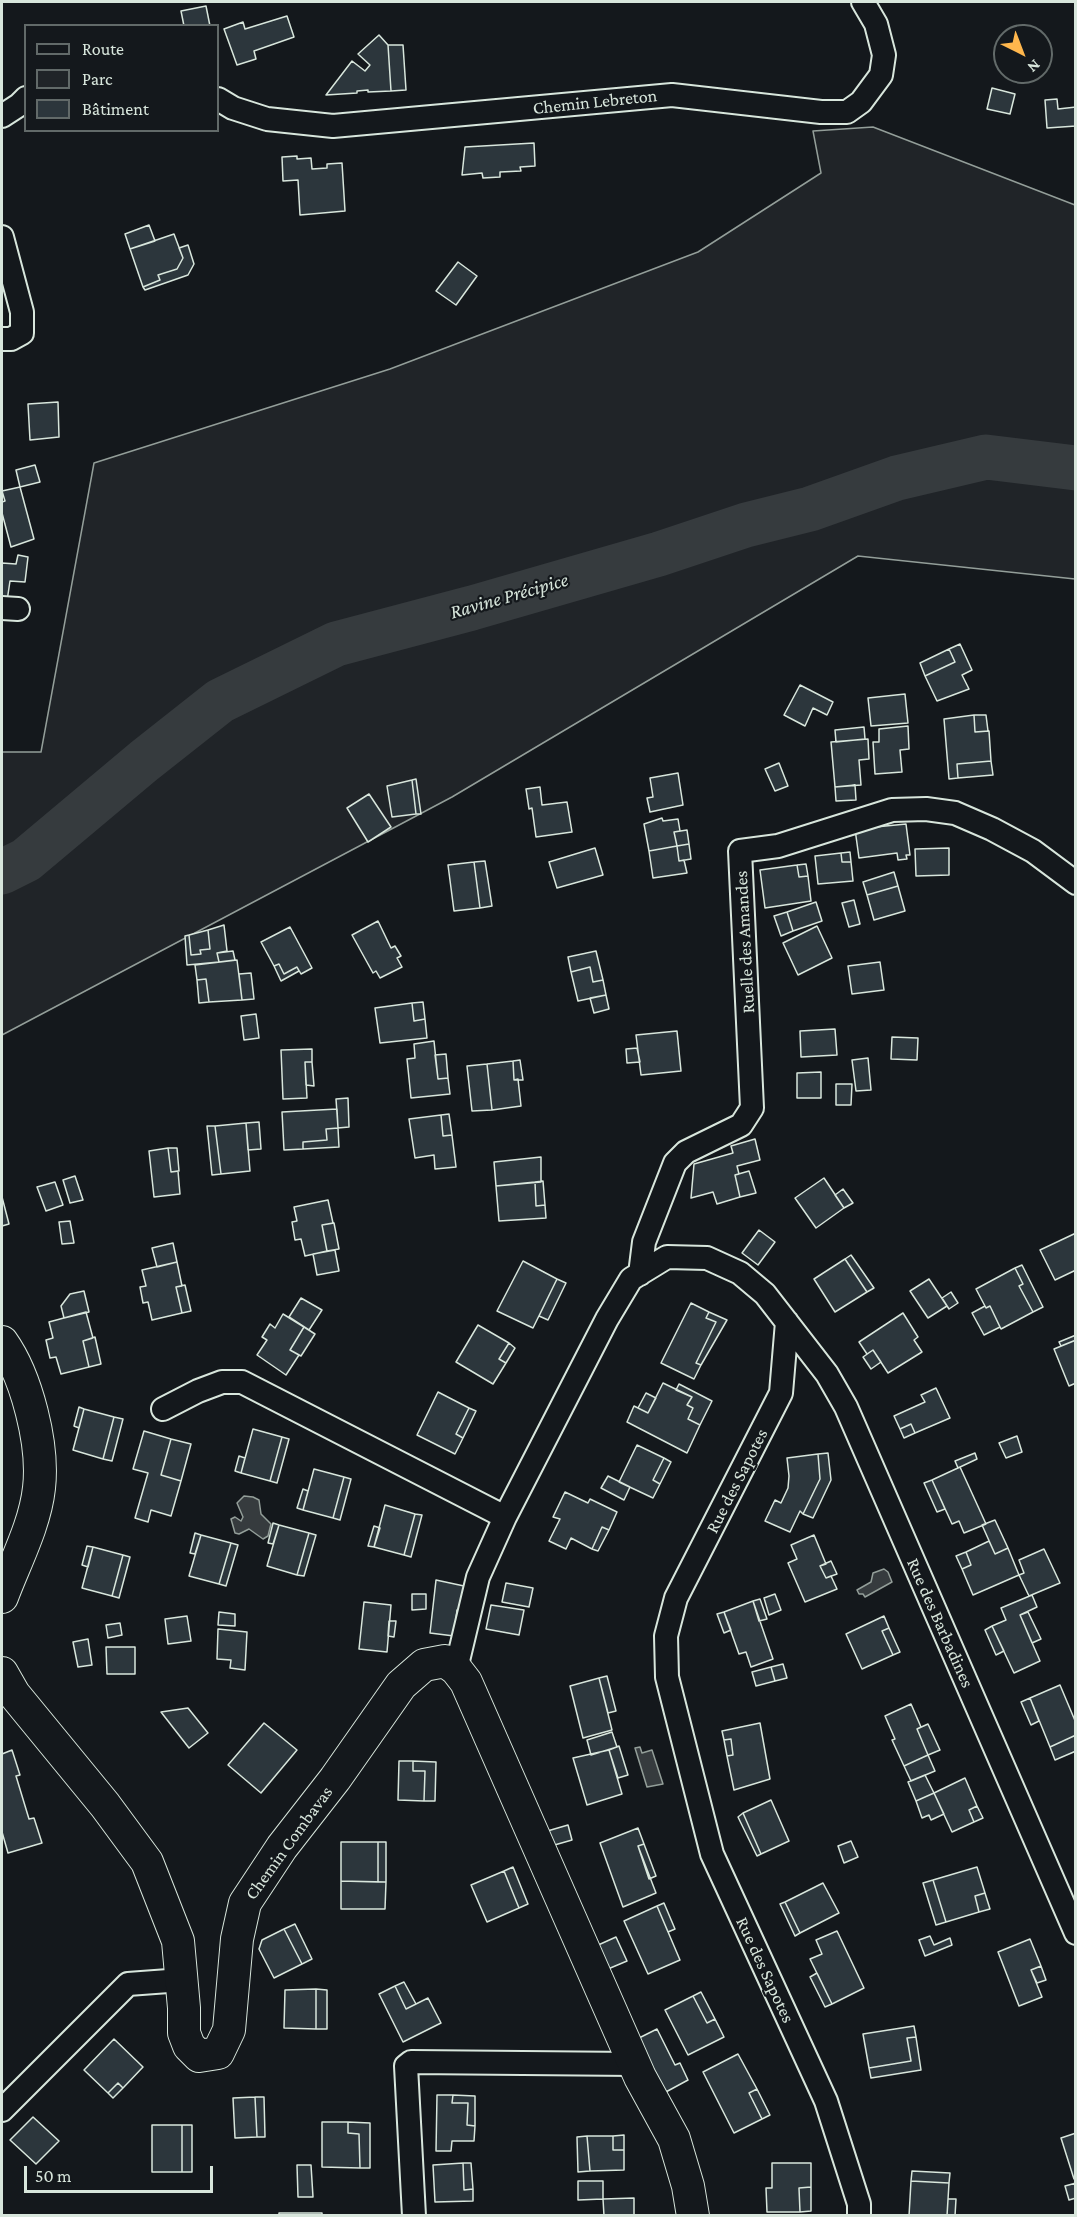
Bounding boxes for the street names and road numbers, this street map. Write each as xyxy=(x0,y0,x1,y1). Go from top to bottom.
street label: Chemin Lebreton xyxy=(532,85,658,119)
street label: Ruelle des Amandes xyxy=(730,870,760,1014)
street label: Rue des Sapotes xyxy=(701,1425,773,1537)
street label: Rue des Barbadines xyxy=(902,1555,978,1691)
street label: Chemin Combavas xyxy=(240,1782,338,1904)
street label: Rue des Sapotes xyxy=(731,1914,799,2026)

